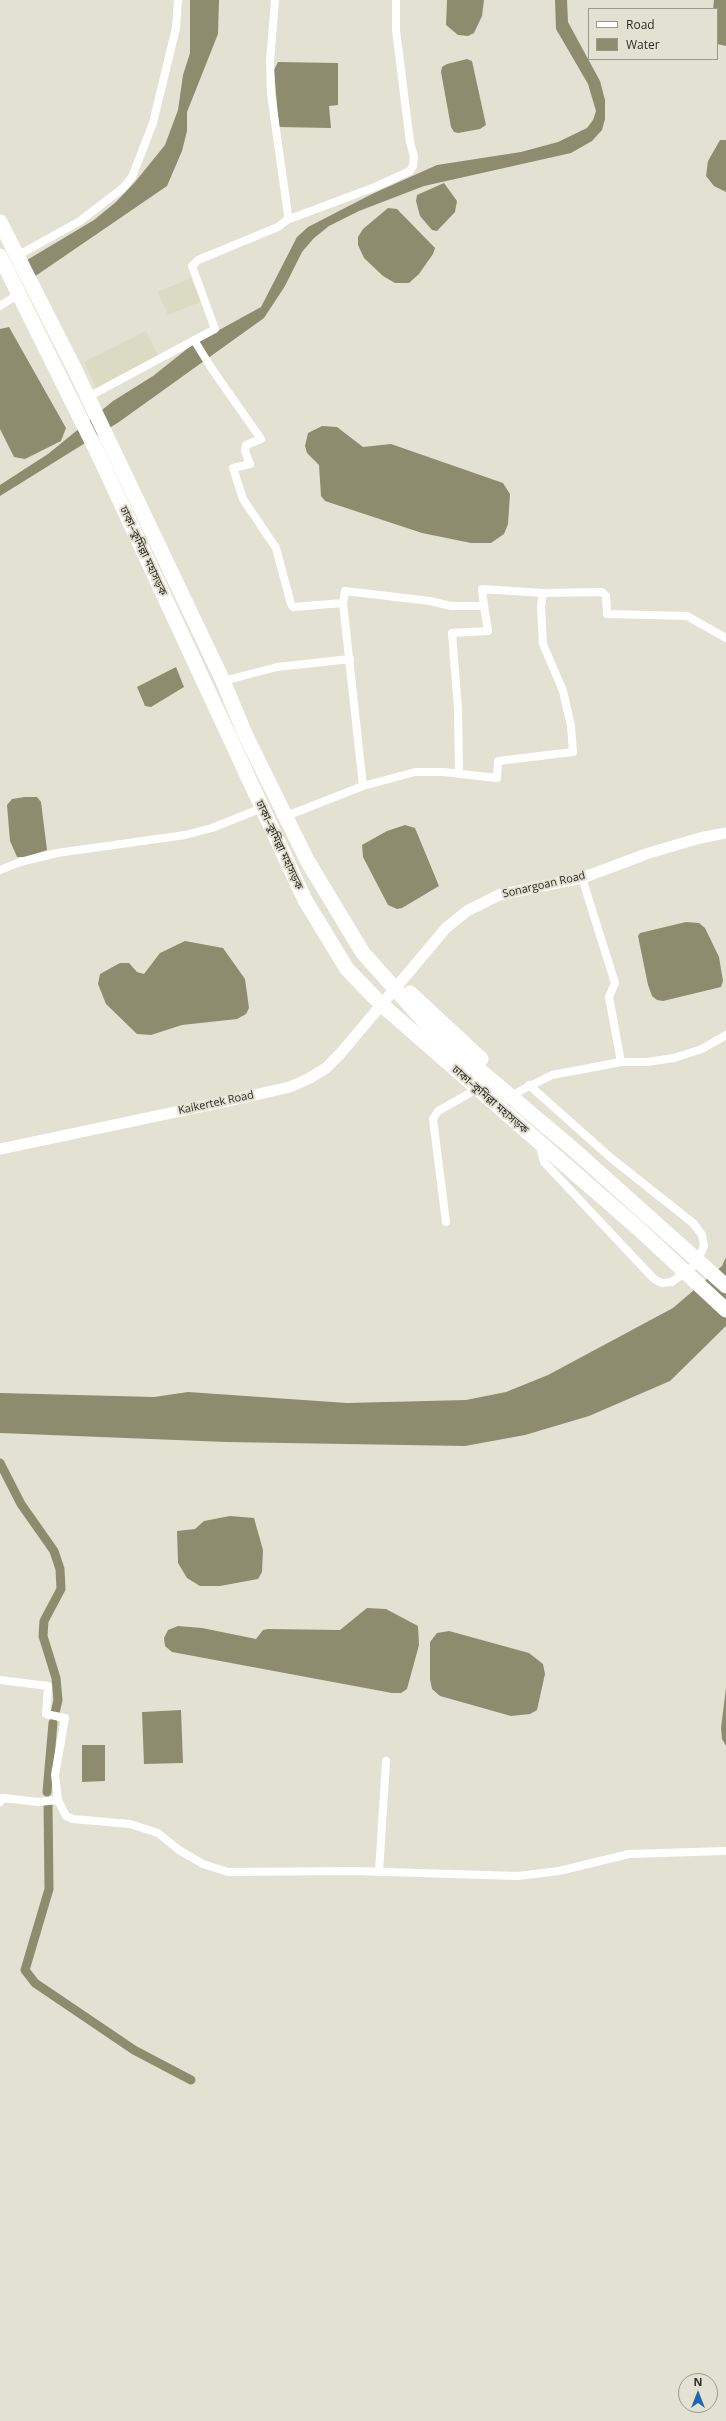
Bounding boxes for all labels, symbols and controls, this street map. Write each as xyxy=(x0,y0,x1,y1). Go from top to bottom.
legend xyxy=(588,8,718,60)
text: Road xyxy=(626,16,655,33)
text: Water xyxy=(626,36,660,53)
street label: ঢাকা–কুমিল্লা মহাসড়ক xyxy=(117,504,169,598)
street label: ঢাকা–কুমিল্লা মহাসড়ক xyxy=(253,798,305,892)
street label: Sonargoan Road xyxy=(501,869,587,901)
street label: ঢাকা–কুমিল্লা মহাসড়ক xyxy=(449,1063,531,1137)
street label: Kaikertek Road xyxy=(177,1089,255,1117)
north arrow xyxy=(678,2373,718,2413)
text: N xyxy=(694,2374,702,2389)

